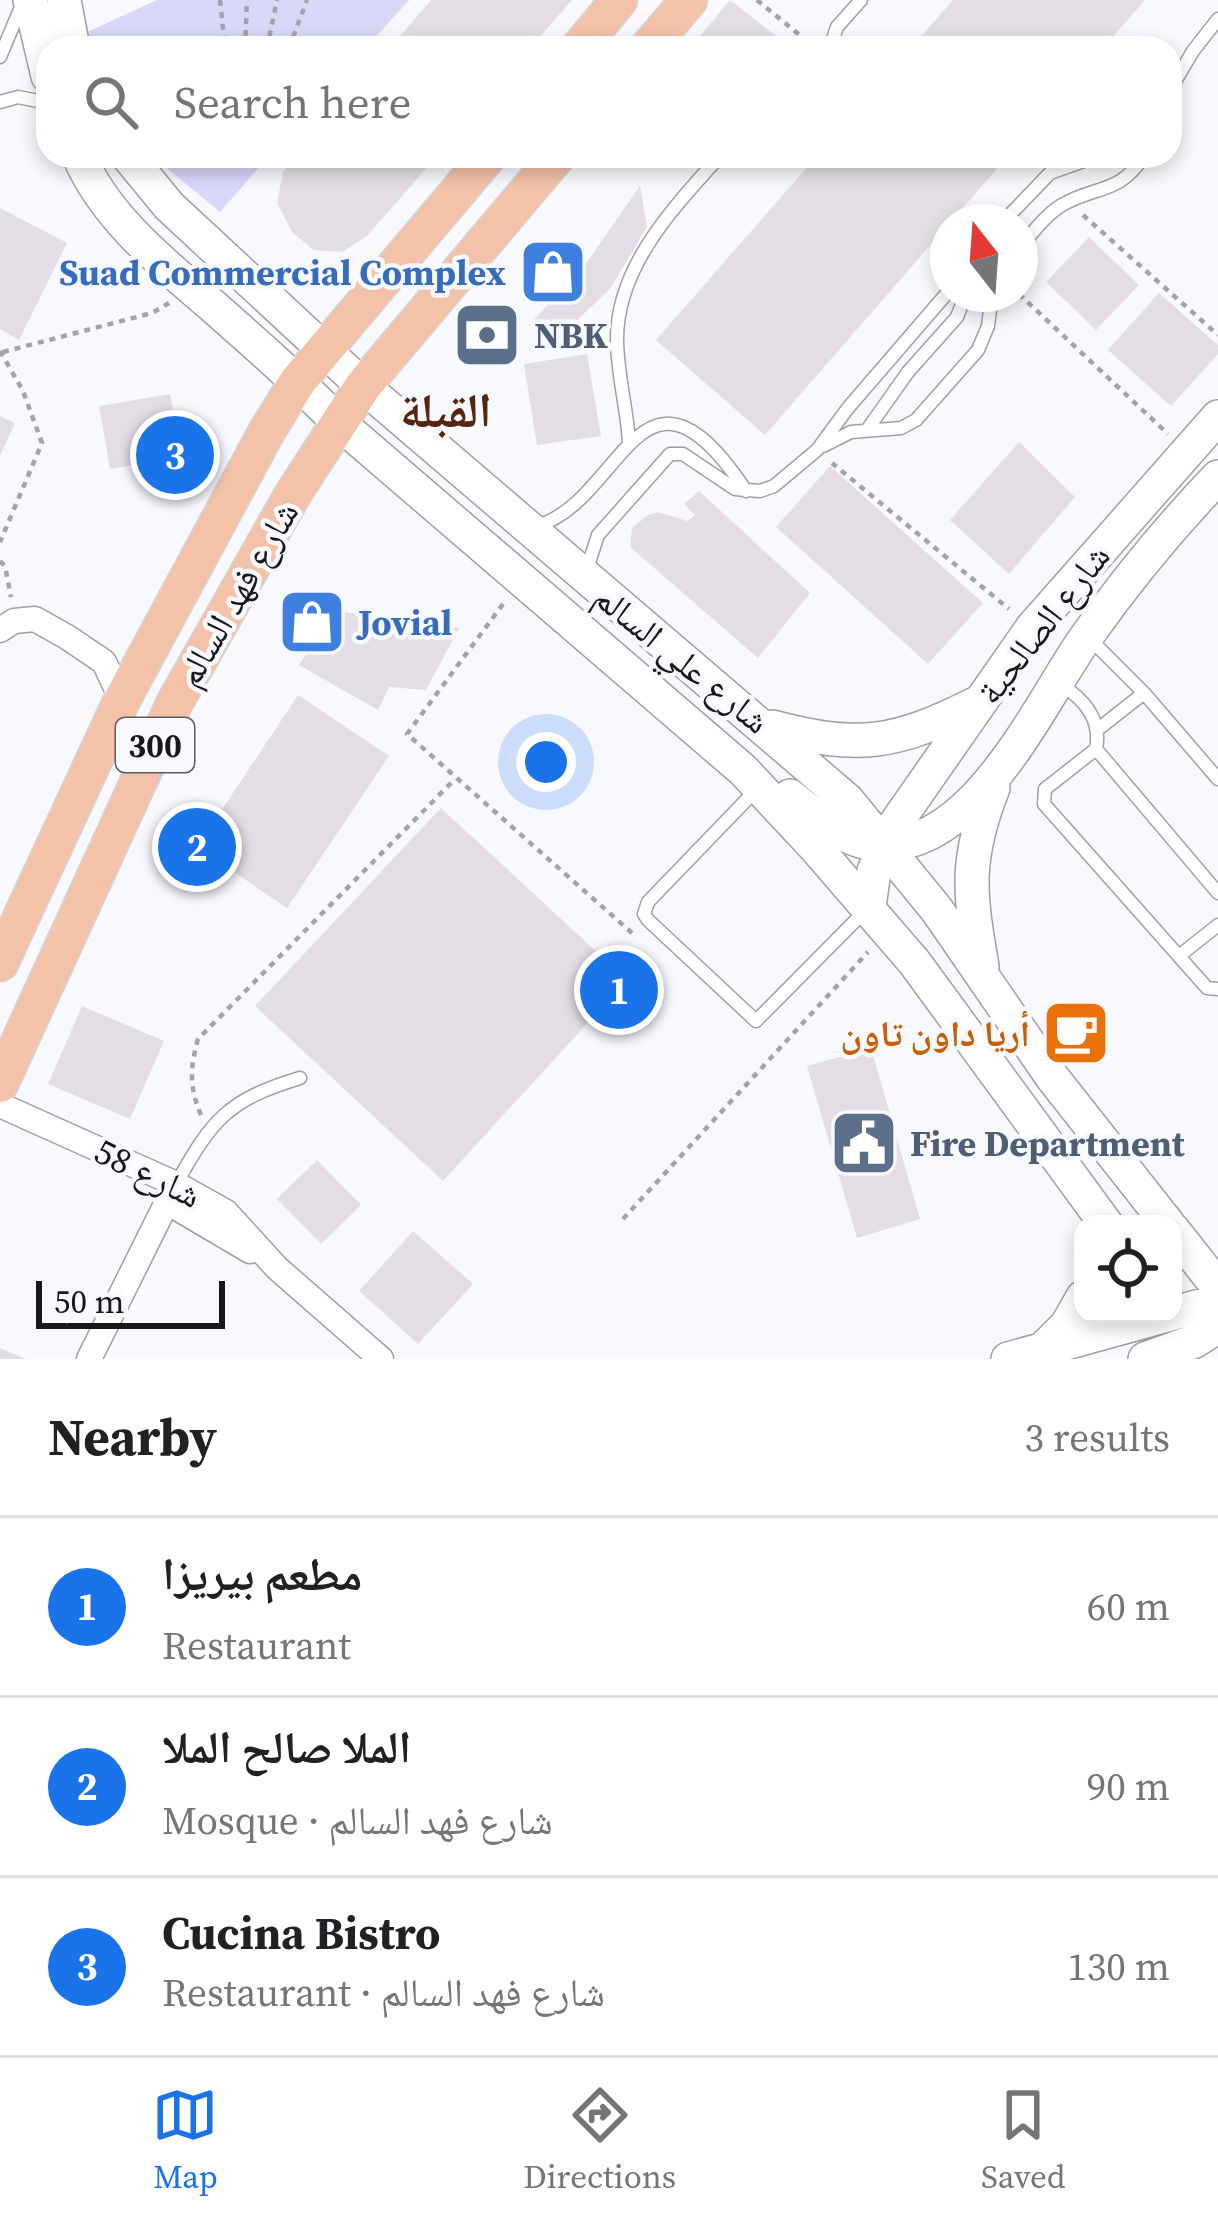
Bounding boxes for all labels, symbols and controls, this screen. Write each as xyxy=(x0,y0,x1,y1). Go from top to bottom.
search box xyxy=(36,36,1182,168)
icon: search xyxy=(78,69,144,135)
text: Search here xyxy=(174,71,411,133)
north arrow xyxy=(930,204,1038,312)
shop icon: Suad Commercial Complex xyxy=(518,237,588,307)
place label: Suad Commercial Complex xyxy=(59,248,506,297)
bank icon: NBK xyxy=(452,300,522,370)
place label: NBK xyxy=(534,311,608,360)
district label: القبلة xyxy=(400,377,492,443)
pin: 3 xyxy=(136,410,214,500)
street label: شارع فهد السالم xyxy=(164,492,310,696)
street label: شارع الصالحية xyxy=(965,534,1121,714)
street label: شارع علي السالم xyxy=(581,573,780,748)
shop icon: Jovial xyxy=(277,587,347,657)
place label: Jovial xyxy=(356,598,452,647)
road number: 300 xyxy=(116,718,194,772)
your location xyxy=(516,732,576,792)
pin: 2 xyxy=(158,802,236,892)
pin: 1 xyxy=(580,945,658,1035)
cafe icon: أريا داون تاون xyxy=(1041,998,1111,1068)
place label: أريا داون تاون xyxy=(840,1009,1030,1058)
public building icon: Fire Department xyxy=(829,1108,899,1178)
place label: Fire Department xyxy=(910,1119,1186,1168)
street label: شارع 58 xyxy=(87,1126,209,1220)
map controls xyxy=(1074,1215,1182,1323)
button: locate xyxy=(1074,1215,1182,1323)
scale bar xyxy=(36,1275,225,1328)
text: 50 m xyxy=(54,1279,124,1324)
text: Nearby xyxy=(48,1402,217,1472)
text: 3 results xyxy=(1025,1411,1170,1464)
text: مطعم بيريزا xyxy=(162,1543,362,1605)
text: 1 xyxy=(76,1580,98,1633)
text: 60 m xyxy=(1087,1580,1170,1633)
text: Restaurant xyxy=(162,1619,351,1672)
text: الملا صالح الملا xyxy=(162,1716,411,1778)
text: 2 xyxy=(76,1760,98,1813)
text: 90 m xyxy=(1087,1760,1170,1813)
text: Mosque · شارع فهد السالم xyxy=(162,1794,553,1847)
text: Cucina Bistro xyxy=(162,1902,440,1964)
text: 3 xyxy=(76,1940,98,1993)
text: 130 m xyxy=(1067,1940,1170,1993)
text: Restaurant · شارع فهد السالم xyxy=(162,1966,605,2019)
tab: Map xyxy=(152,2082,218,2199)
tab: Directions xyxy=(523,2082,676,2199)
tab: Saved xyxy=(981,2082,1066,2199)

